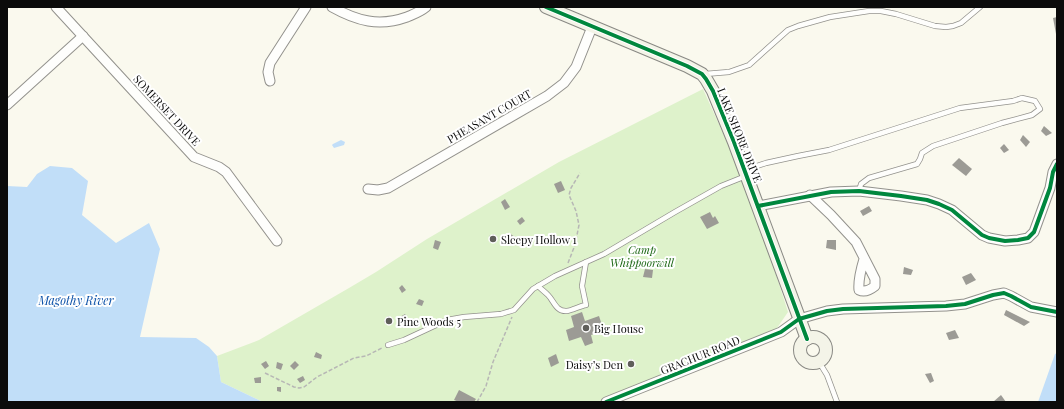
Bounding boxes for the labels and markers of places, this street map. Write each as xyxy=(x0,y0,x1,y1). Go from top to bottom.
place label: Sleepy Hollow 1 xyxy=(501,232,577,247)
marker: Sleepy Hollow 1 xyxy=(488,234,498,244)
place label: Pine Woods 5 xyxy=(397,314,461,329)
marker: Pine Woods 5 xyxy=(384,316,394,326)
place label: Big House xyxy=(594,321,644,336)
marker: Big House xyxy=(581,323,591,333)
place label: Daisy’s Den xyxy=(566,357,623,372)
marker: Daisy’s Den xyxy=(626,359,636,369)

